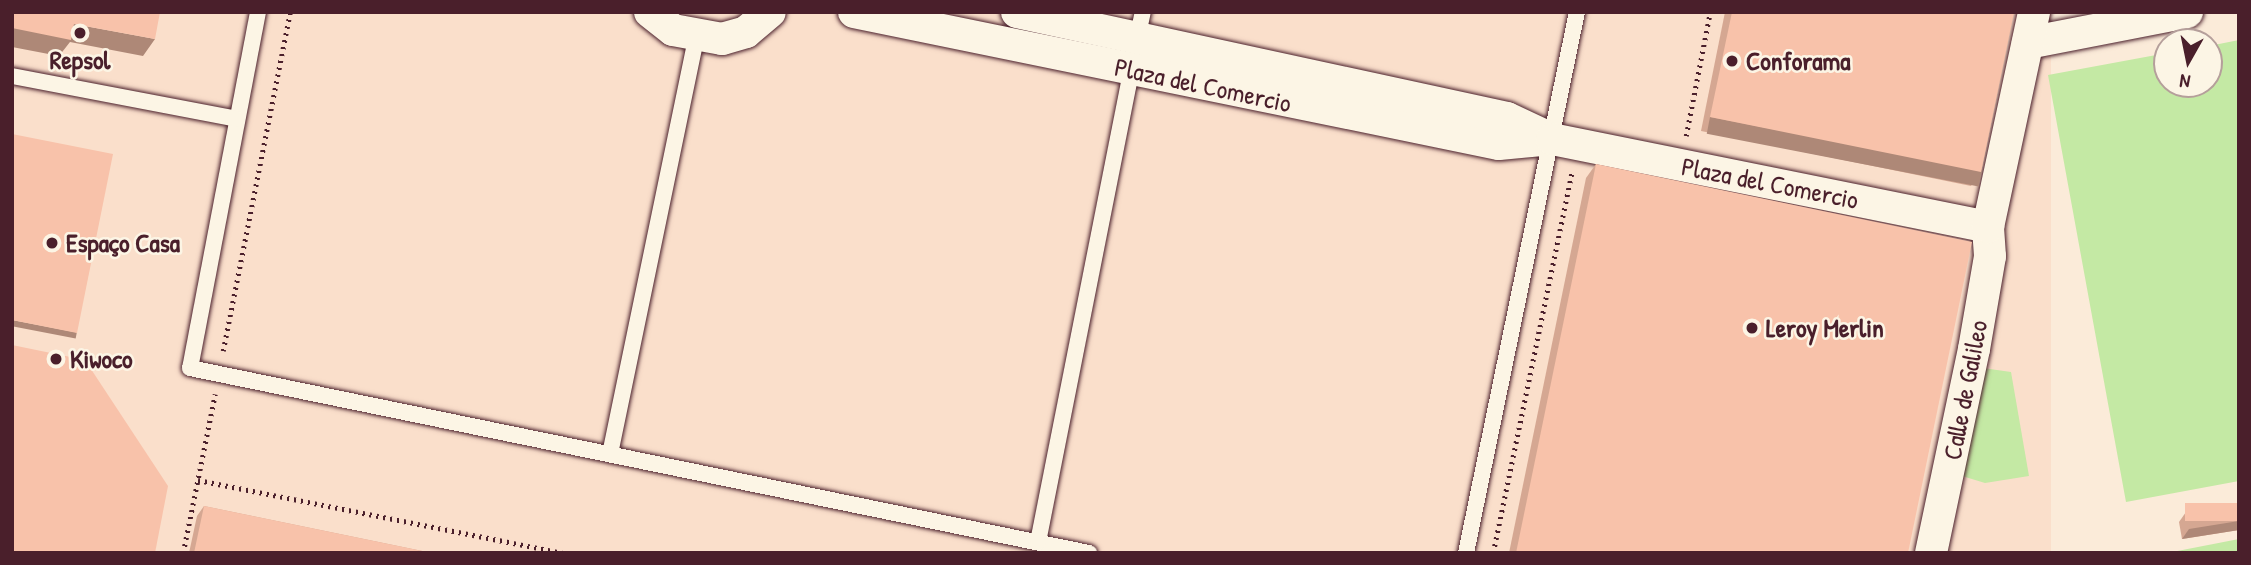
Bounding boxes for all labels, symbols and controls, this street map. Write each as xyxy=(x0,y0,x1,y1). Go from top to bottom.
marker: Repsol xyxy=(72,25,88,41)
north arrow xyxy=(2153,28,2223,98)
place label: Repsol xyxy=(50,44,110,76)
place label: Conforama xyxy=(1746,45,1850,77)
street label: Plaza del Comercio xyxy=(1112,51,1294,119)
marker: Conforama xyxy=(1724,53,1740,69)
text: N xyxy=(2178,68,2192,95)
street label: Plaza del Comercio xyxy=(1679,151,1861,215)
place label: Espaço Casa xyxy=(66,227,180,259)
marker: Espaço Casa xyxy=(44,235,60,251)
place label: Leroy Merlin xyxy=(1766,312,1884,344)
street label: Calle de Galileo xyxy=(1936,318,1994,462)
marker: Leroy Merlin xyxy=(1744,320,1760,336)
place label: Kiwoco xyxy=(70,343,133,375)
marker: Kiwoco xyxy=(48,351,64,367)

